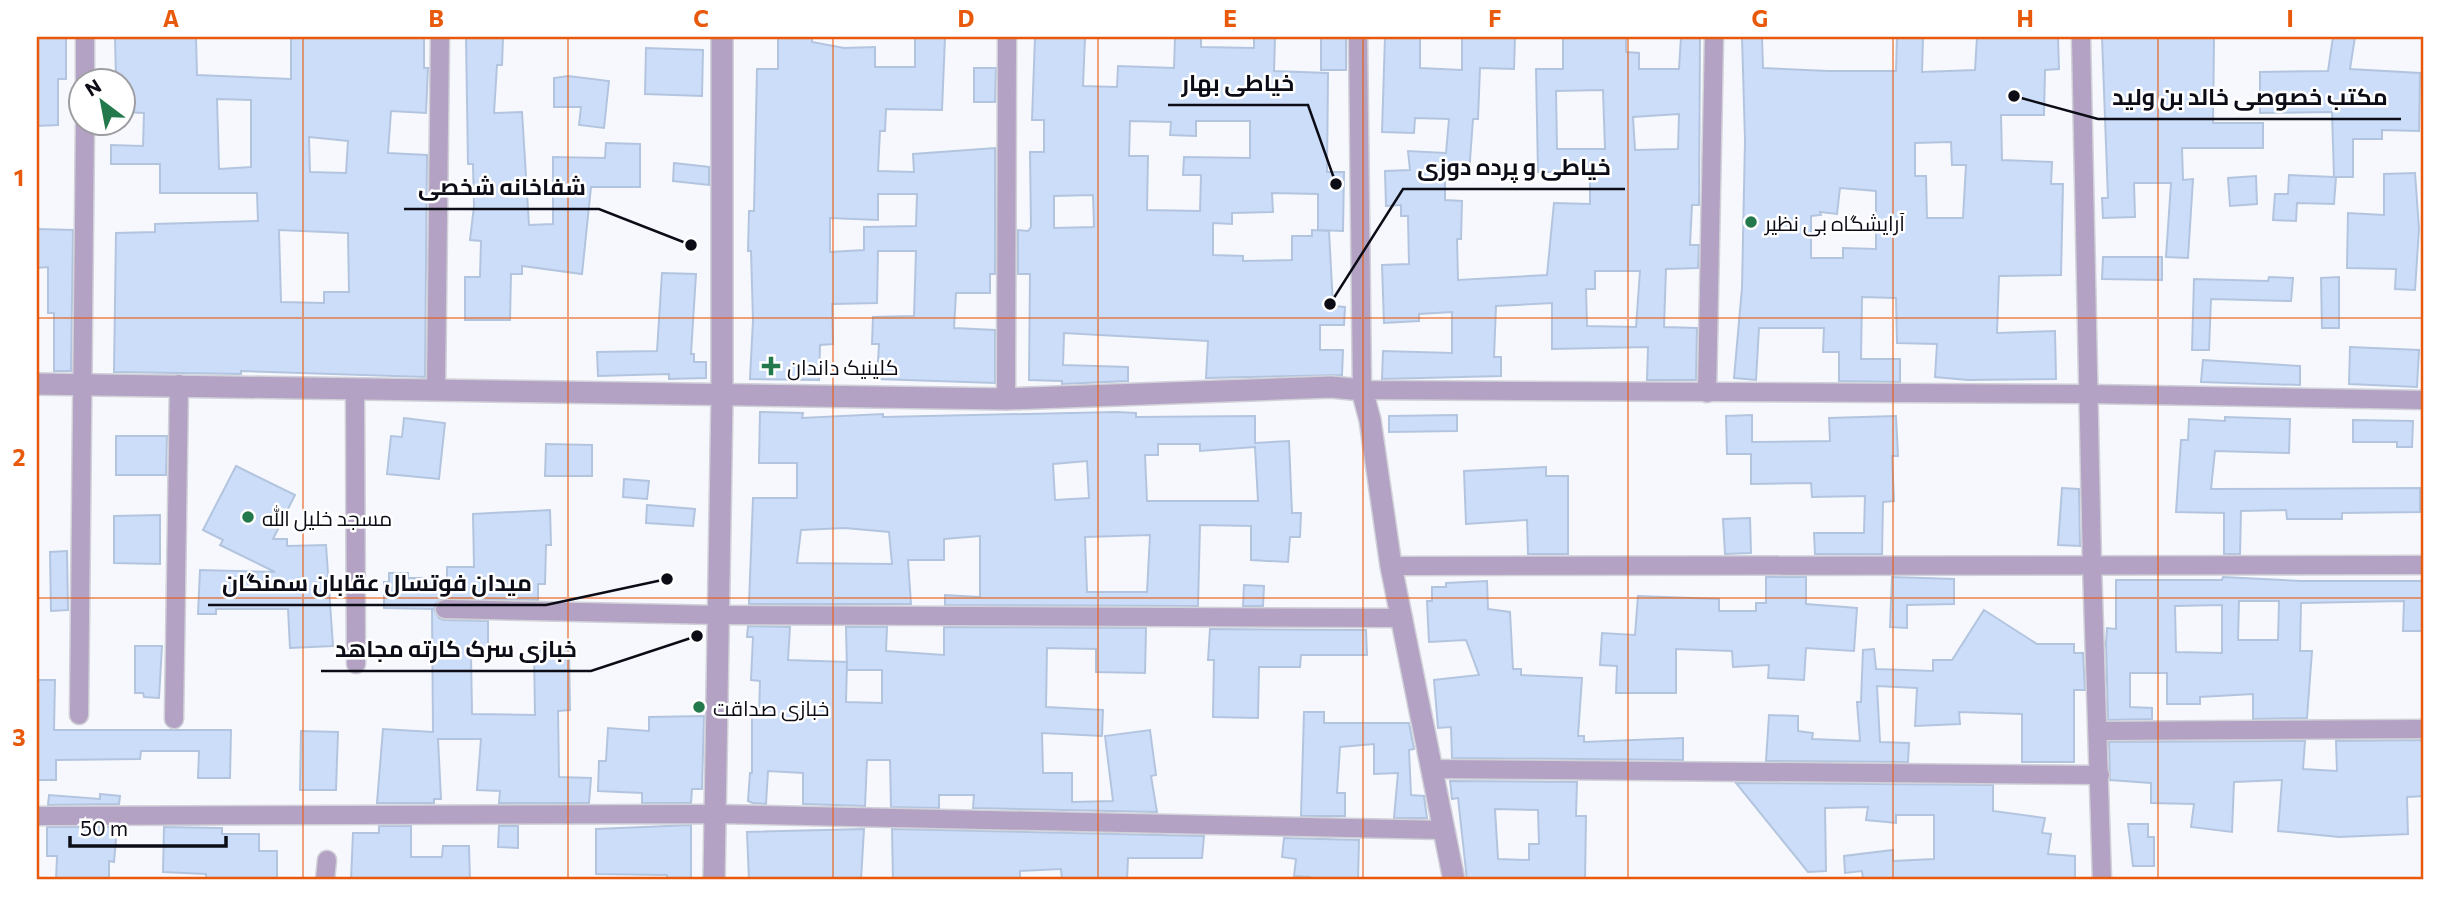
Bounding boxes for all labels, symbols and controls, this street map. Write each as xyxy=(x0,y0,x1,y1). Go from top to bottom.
text: A xyxy=(163,4,180,32)
text: B xyxy=(428,4,444,32)
text: C xyxy=(693,4,709,32)
text: D xyxy=(958,4,975,32)
text: E xyxy=(1223,4,1237,32)
text: F xyxy=(1488,4,1502,32)
text: G xyxy=(1752,4,1768,32)
text: H xyxy=(2016,4,2034,32)
text: I xyxy=(2286,4,2294,32)
callout: خیاطی بهار xyxy=(1168,61,1308,105)
north arrow xyxy=(66,66,136,136)
text: خیاطی بهار xyxy=(1181,68,1294,97)
text: N xyxy=(81,74,105,101)
callout: مکتب خصوصی خالد بن ولید xyxy=(2098,75,2401,119)
text: مکتب خصوصی خالد بن ولید xyxy=(2112,82,2388,111)
callout: خیاطی و پرده دوزی xyxy=(1403,145,1625,189)
text: خیاطی و پرده دوزی xyxy=(1417,152,1611,183)
text: 1 xyxy=(14,163,24,191)
callout: شفاخانه شخصی xyxy=(404,165,599,209)
text: شفاخانه شخصی xyxy=(418,172,586,201)
place label: آرایشگاه بی نظیر xyxy=(1764,210,1905,237)
marker: آرایشگاه بی نظیر xyxy=(1743,214,1759,230)
place label: کلینیک داندان xyxy=(787,354,899,381)
marker: کلینیک داندان xyxy=(761,356,781,376)
text: 2 xyxy=(12,443,26,471)
place label: مسجد خلیل الله xyxy=(262,505,392,532)
marker: مسجد خلیل الله xyxy=(240,509,256,525)
callout: میدان فوتسال عقابان سمنگان xyxy=(208,561,546,605)
text: میدان فوتسال عقابان سمنگان xyxy=(222,568,532,597)
callout: خبازی سرک کارته مجاهد xyxy=(321,627,591,671)
text: خبازی سرک کارته مجاهد xyxy=(335,634,577,663)
place label: خبازی صداقت xyxy=(713,695,829,722)
marker: خبازی صداقت xyxy=(691,699,707,715)
text: 3 xyxy=(12,723,26,751)
scale bar xyxy=(70,805,226,849)
text: 50 m xyxy=(80,815,128,840)

